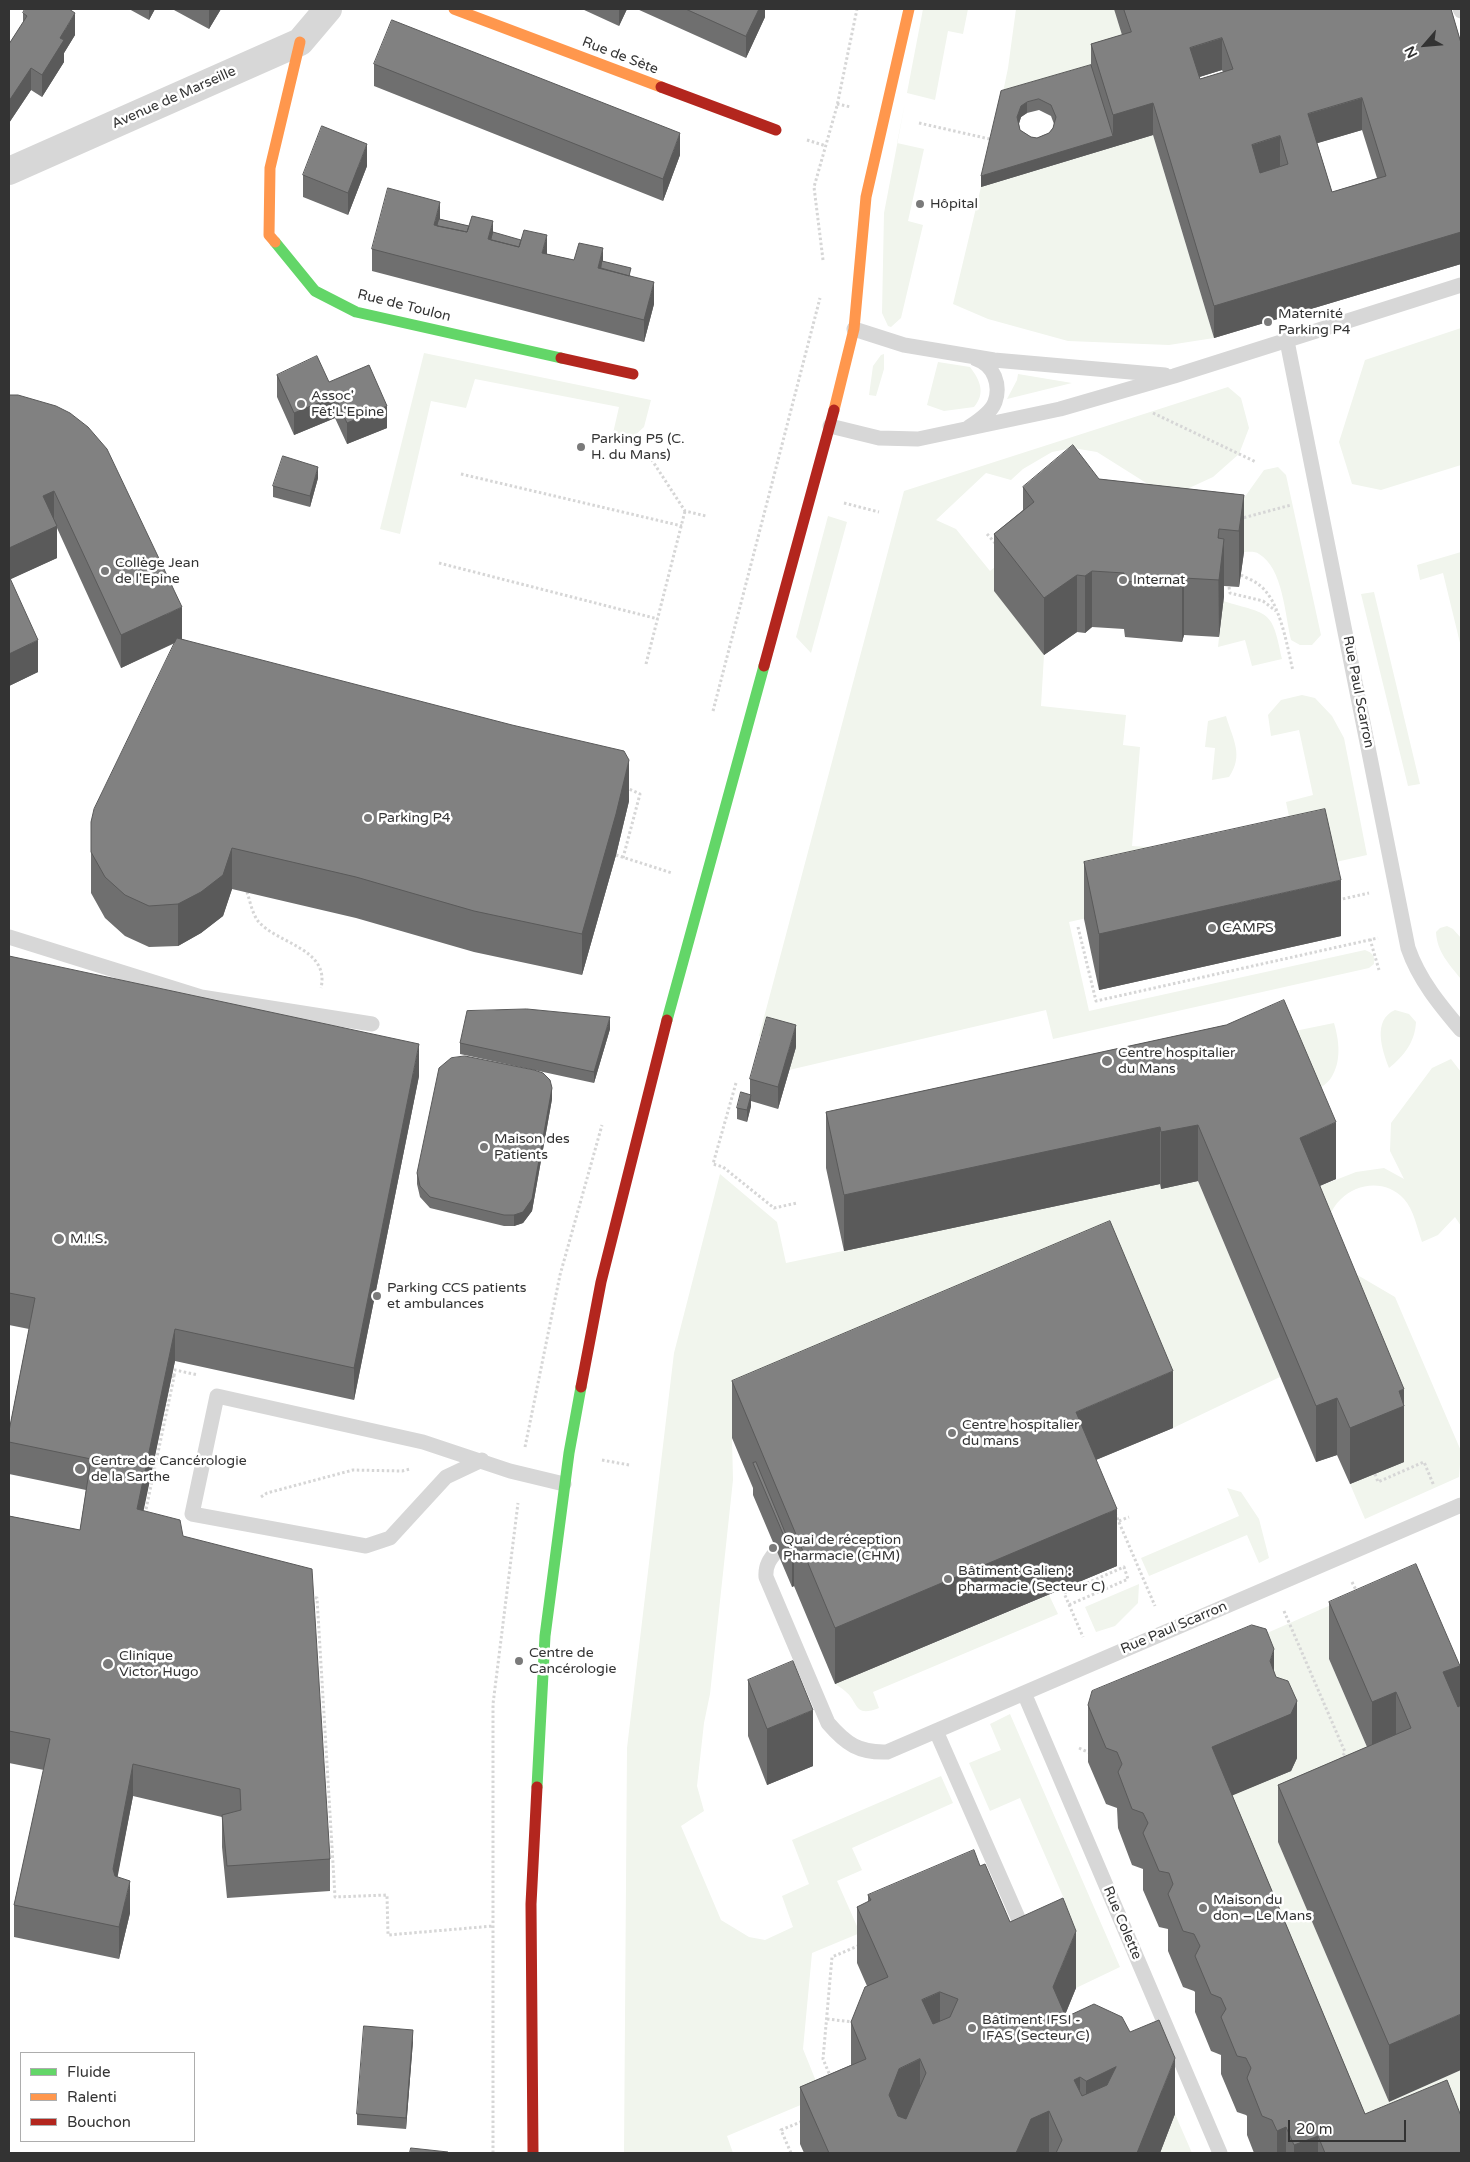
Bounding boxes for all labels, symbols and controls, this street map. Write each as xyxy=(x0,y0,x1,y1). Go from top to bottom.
north arrow xyxy=(1400,20,1450,70)
street label: Rue de Sète xyxy=(580,34,660,78)
text: N xyxy=(1401,43,1421,61)
street label: Avenue de Marseille xyxy=(109,63,239,133)
place label: Hôpital xyxy=(930,196,978,212)
marker: Hôpital xyxy=(914,198,926,210)
street label: Rue de Toulon xyxy=(356,286,452,326)
place label: Maternité Parking P4 xyxy=(1278,306,1351,338)
marker: Maternité Parking P4 xyxy=(1262,316,1274,328)
place label: Assoc' Fêt'L'Epine xyxy=(311,388,384,421)
marker: Assoc' Fêt'L'Epine xyxy=(295,398,307,410)
place label: Parking P5 (C. H. du Mans) xyxy=(591,431,685,464)
marker: Parking P5 (C. H. du Mans) xyxy=(575,441,587,453)
place label: Collège Jean de l'Epine xyxy=(115,555,199,588)
marker: Collège Jean de l'Epine xyxy=(99,565,111,577)
place label: Internat xyxy=(1133,572,1185,588)
marker: Internat xyxy=(1117,574,1129,586)
street label: Rue Paul Scarron xyxy=(1339,634,1377,750)
place label: Parking P4 xyxy=(378,810,451,826)
marker: Parking P4 xyxy=(362,812,374,824)
place label: CAMPS xyxy=(1222,920,1274,936)
marker: CAMPS xyxy=(1206,922,1218,934)
place label: Centre hospitalier du Mans xyxy=(1118,1045,1235,1078)
marker: Centre hospitalier du Mans xyxy=(1100,1054,1114,1068)
place label: Maison des Patients xyxy=(494,1131,570,1164)
marker: Maison des Patients xyxy=(478,1141,490,1153)
place label: M.I.S. xyxy=(70,1231,107,1247)
marker: M.I.S. xyxy=(52,1232,66,1246)
place label: Parking CCS patients et ambulances xyxy=(387,1280,527,1312)
marker: Parking CCS patients et ambulances xyxy=(371,1290,383,1302)
place label: Centre hospitalier du mans xyxy=(962,1417,1079,1450)
marker: Centre hospitalier du mans xyxy=(946,1427,958,1439)
place label: Centre de Cancérologie de la Sarthe xyxy=(91,1453,247,1485)
marker: Centre de Cancérologie de la Sarthe xyxy=(73,1462,87,1476)
place label: Quai de réception Pharmacie (CHM) xyxy=(783,1532,901,1564)
marker: Quai de réception Pharmacie (CHM) xyxy=(767,1542,779,1554)
place label: Bâtiment Galien : pharmacie (Secteur C) xyxy=(958,1563,1105,1595)
marker: Bâtiment Galien : pharmacie (Secteur C) xyxy=(942,1573,954,1585)
street label: Rue Paul Scarron xyxy=(1118,1598,1230,1658)
place label: Centre de Cancérologie xyxy=(529,1645,616,1678)
place label: Clinique Victor Hugo xyxy=(119,1648,199,1680)
marker: Centre de Cancérologie xyxy=(513,1655,525,1667)
marker: Clinique Victor Hugo xyxy=(101,1657,115,1671)
street label: Rue Colette xyxy=(1099,1884,1145,1962)
place label: Maison du don – Le Mans xyxy=(1213,1892,1312,1924)
marker: Maison du don – Le Mans xyxy=(1197,1902,1209,1914)
place label: Bâtiment IFSI - IFAS (Secteur C) xyxy=(982,2012,1090,2044)
marker: Bâtiment IFSI - IFAS (Secteur C) xyxy=(966,2022,978,2034)
legend xyxy=(20,2052,195,2142)
text: Fluide xyxy=(67,2063,111,2081)
text: Ralenti xyxy=(67,2088,117,2106)
scale bar xyxy=(1290,2110,1408,2142)
text: Bouchon xyxy=(67,2113,131,2131)
text: 20 m xyxy=(1296,2120,1333,2138)

